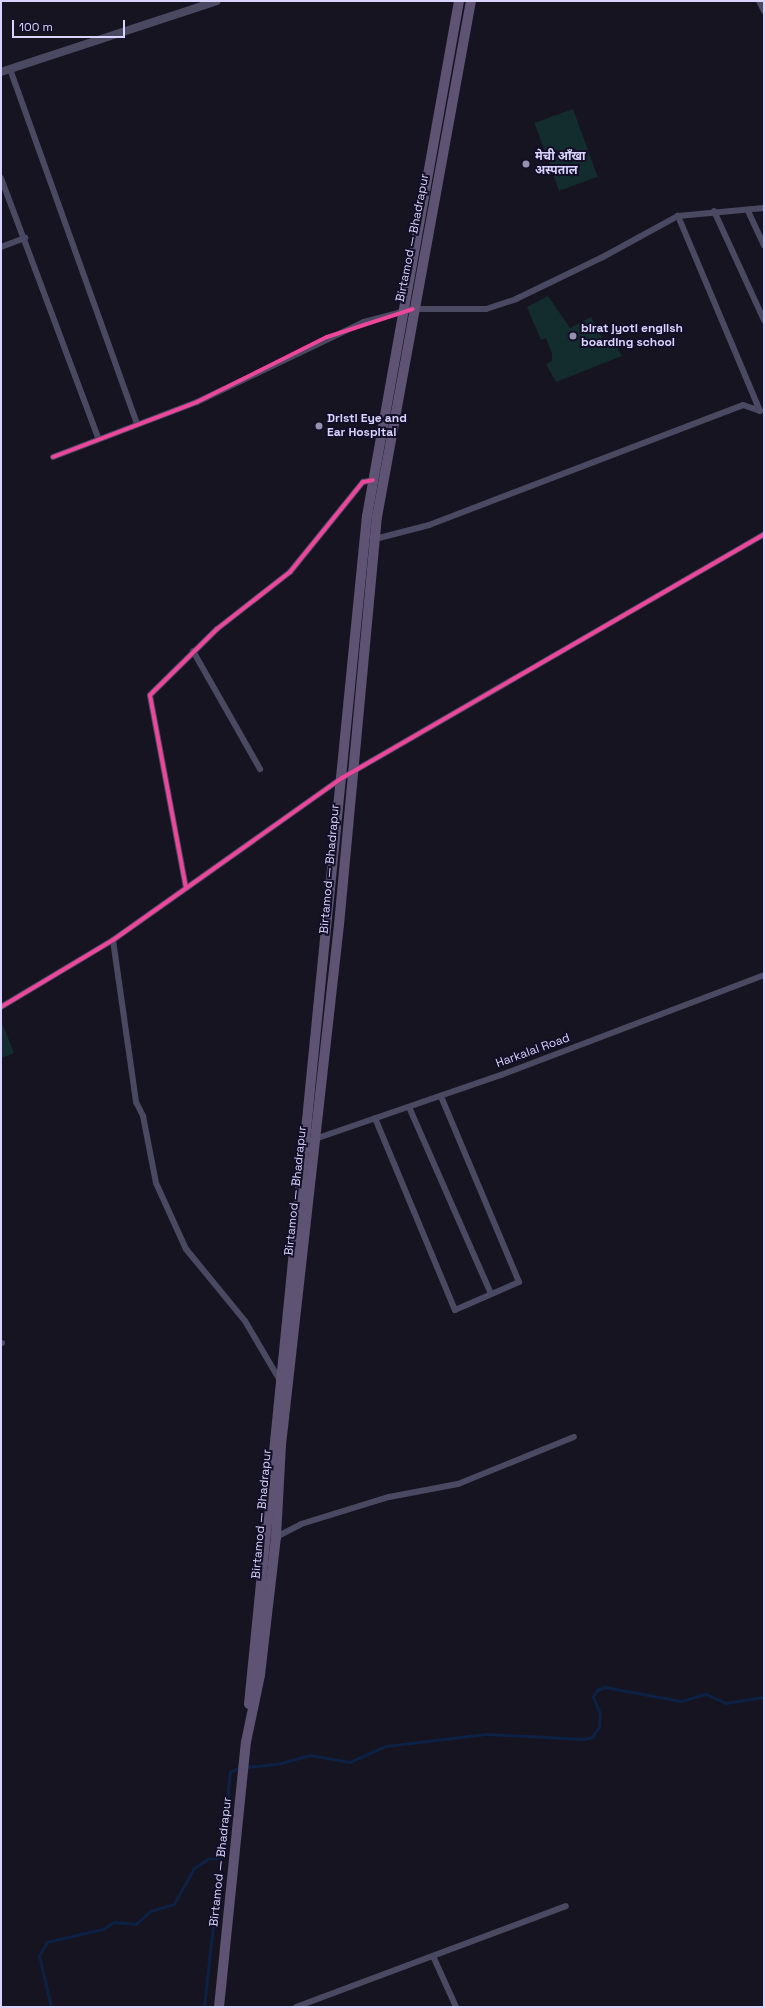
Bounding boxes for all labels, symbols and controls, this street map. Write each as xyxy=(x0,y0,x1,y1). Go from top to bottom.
scale bar xyxy=(14,12,127,38)
text: 100 m xyxy=(19,19,53,35)
place label: मेची आँखा अस्पताल xyxy=(535,150,586,178)
marker: मेची आँखा अस्पताल xyxy=(520,158,532,170)
street label: Birtamod — Bhadrapur xyxy=(393,172,433,304)
place label: birat jyoti english boarding school xyxy=(581,322,683,350)
marker: birat jyoti english boarding school xyxy=(568,331,578,341)
place label: Dristi Eye and Ear Hospital xyxy=(327,412,407,440)
marker: Dristi Eye and Ear Hospital xyxy=(314,421,324,431)
street label: Birtamod — Bhadrapur xyxy=(317,803,343,935)
street label: Harkalal Road xyxy=(494,1031,572,1071)
street label: Birtamod — Bhadrapur xyxy=(282,1125,310,1257)
street label: Birtamod — Bhadrapur xyxy=(249,1448,275,1580)
street label: Birtamod — Bhadrapur xyxy=(207,1796,235,1928)

